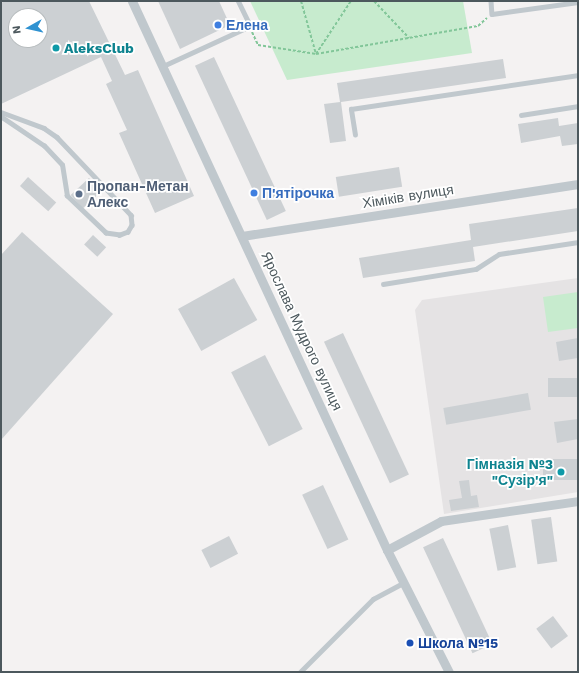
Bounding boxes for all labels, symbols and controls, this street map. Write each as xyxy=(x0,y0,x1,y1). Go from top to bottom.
north arrow xyxy=(8,8,48,48)
place label: Елена xyxy=(226,17,268,33)
marker: Елена xyxy=(213,20,223,30)
text: N xyxy=(10,25,24,35)
place label: AleksClub xyxy=(64,40,134,56)
marker: AleksClub xyxy=(51,43,61,53)
place label: Пропан-Метан Алекс xyxy=(87,178,189,210)
street label: Хіміків вулиця xyxy=(361,181,455,211)
place label: П'ятірочка xyxy=(262,185,334,201)
marker: П'ятірочка xyxy=(249,188,259,198)
marker: Пропан-Метан Алекс xyxy=(74,189,84,199)
street label: Ярослава Мудрого вулиця xyxy=(258,249,346,413)
place label: Гімназія №3 "Сузір'я" xyxy=(467,456,553,488)
marker: Гімназія №3 "Сузір'я" xyxy=(556,467,566,477)
place label: Школа №15 xyxy=(418,635,498,651)
marker: Школа №15 xyxy=(405,638,415,648)

